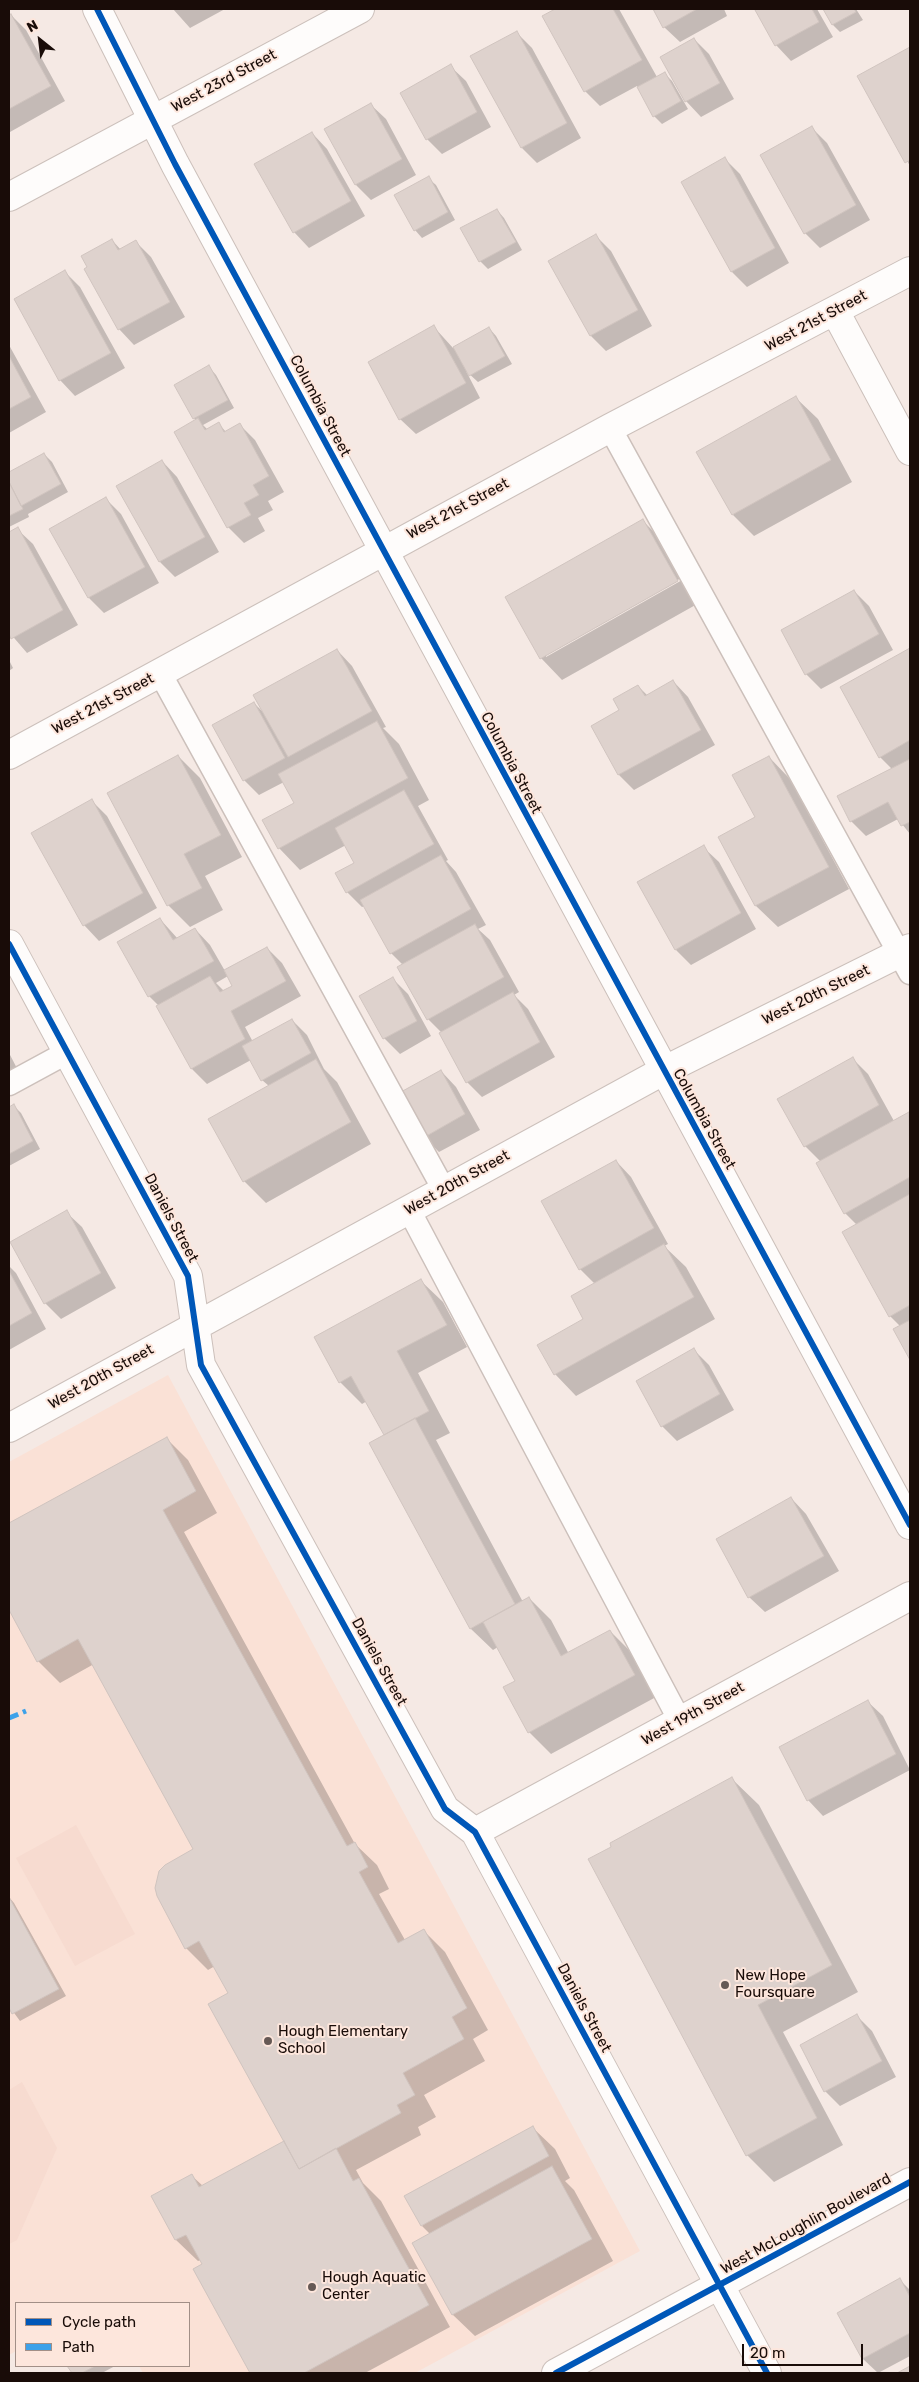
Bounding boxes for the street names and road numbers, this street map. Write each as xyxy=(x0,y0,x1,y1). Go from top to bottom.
street label: West 23rd Street xyxy=(168,46,280,116)
street label: West 21st Street xyxy=(762,287,870,355)
street label: Columbia Street xyxy=(286,352,354,460)
street label: West 21st Street xyxy=(404,475,512,543)
street label: West 21st Street xyxy=(49,670,157,738)
street label: Columbia Street xyxy=(477,709,545,817)
street label: West 20th Street xyxy=(759,961,873,1029)
street label: Columbia Street xyxy=(669,1065,739,1173)
street label: West 20th Street xyxy=(401,1147,513,1219)
street label: Daniels Street xyxy=(140,1170,202,1266)
street label: West 20th Street xyxy=(45,1341,157,1413)
street label: Daniels Street xyxy=(347,1615,411,1709)
street label: West 19th Street xyxy=(639,1678,747,1750)
street label: Daniels Street xyxy=(553,1960,615,2056)
street label: West McLoughlin Boulevard xyxy=(718,2170,894,2278)

